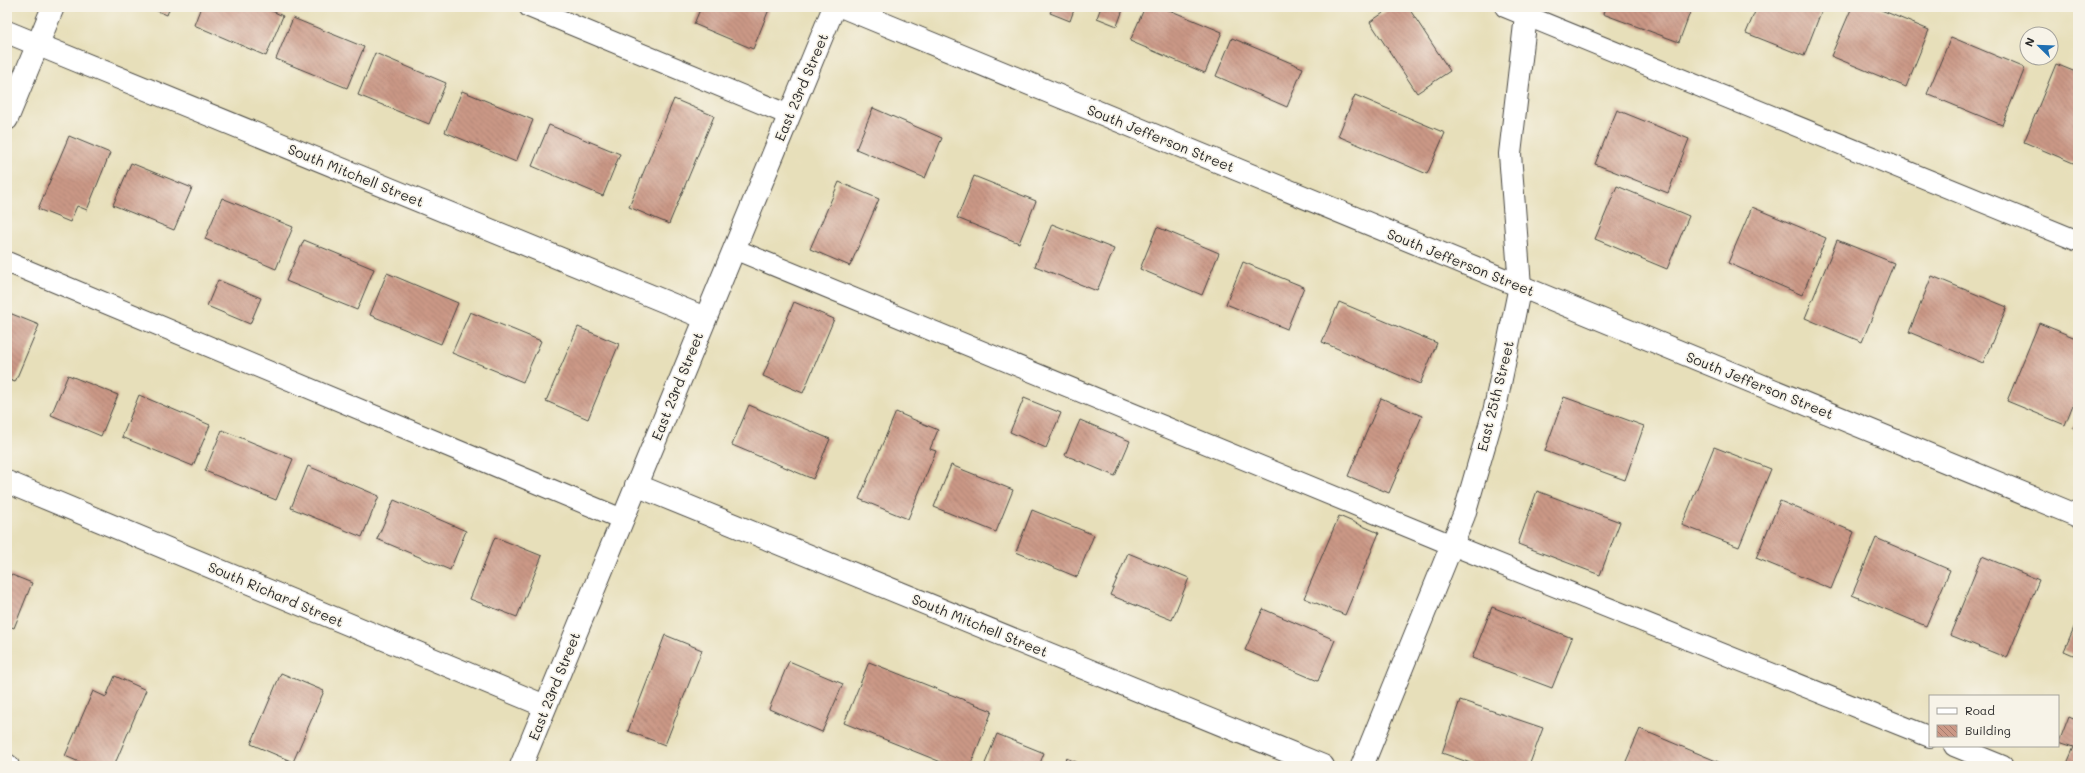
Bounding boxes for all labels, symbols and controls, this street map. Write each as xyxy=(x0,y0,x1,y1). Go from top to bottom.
north arrow xyxy=(2019,26,2059,66)
street label: East 23rd Street xyxy=(770,30,832,144)
text: N xyxy=(2021,35,2038,49)
street label: South Jefferson Street xyxy=(1085,100,1237,176)
street label: South Mitchell Street xyxy=(285,139,427,211)
street label: South Jefferson Street xyxy=(1385,224,1537,300)
street label: East 23rd Street xyxy=(647,329,707,443)
street label: East 25th Street xyxy=(1472,339,1518,453)
street label: South Jefferson Street xyxy=(1684,347,1836,423)
street label: South Richard Street xyxy=(205,557,347,631)
street label: South Mitchell Street xyxy=(909,589,1051,661)
street label: East 23rd Street xyxy=(524,629,584,743)
legend xyxy=(1929,695,2059,747)
text: Road xyxy=(1965,702,1995,718)
text: Building xyxy=(1965,722,2011,738)

